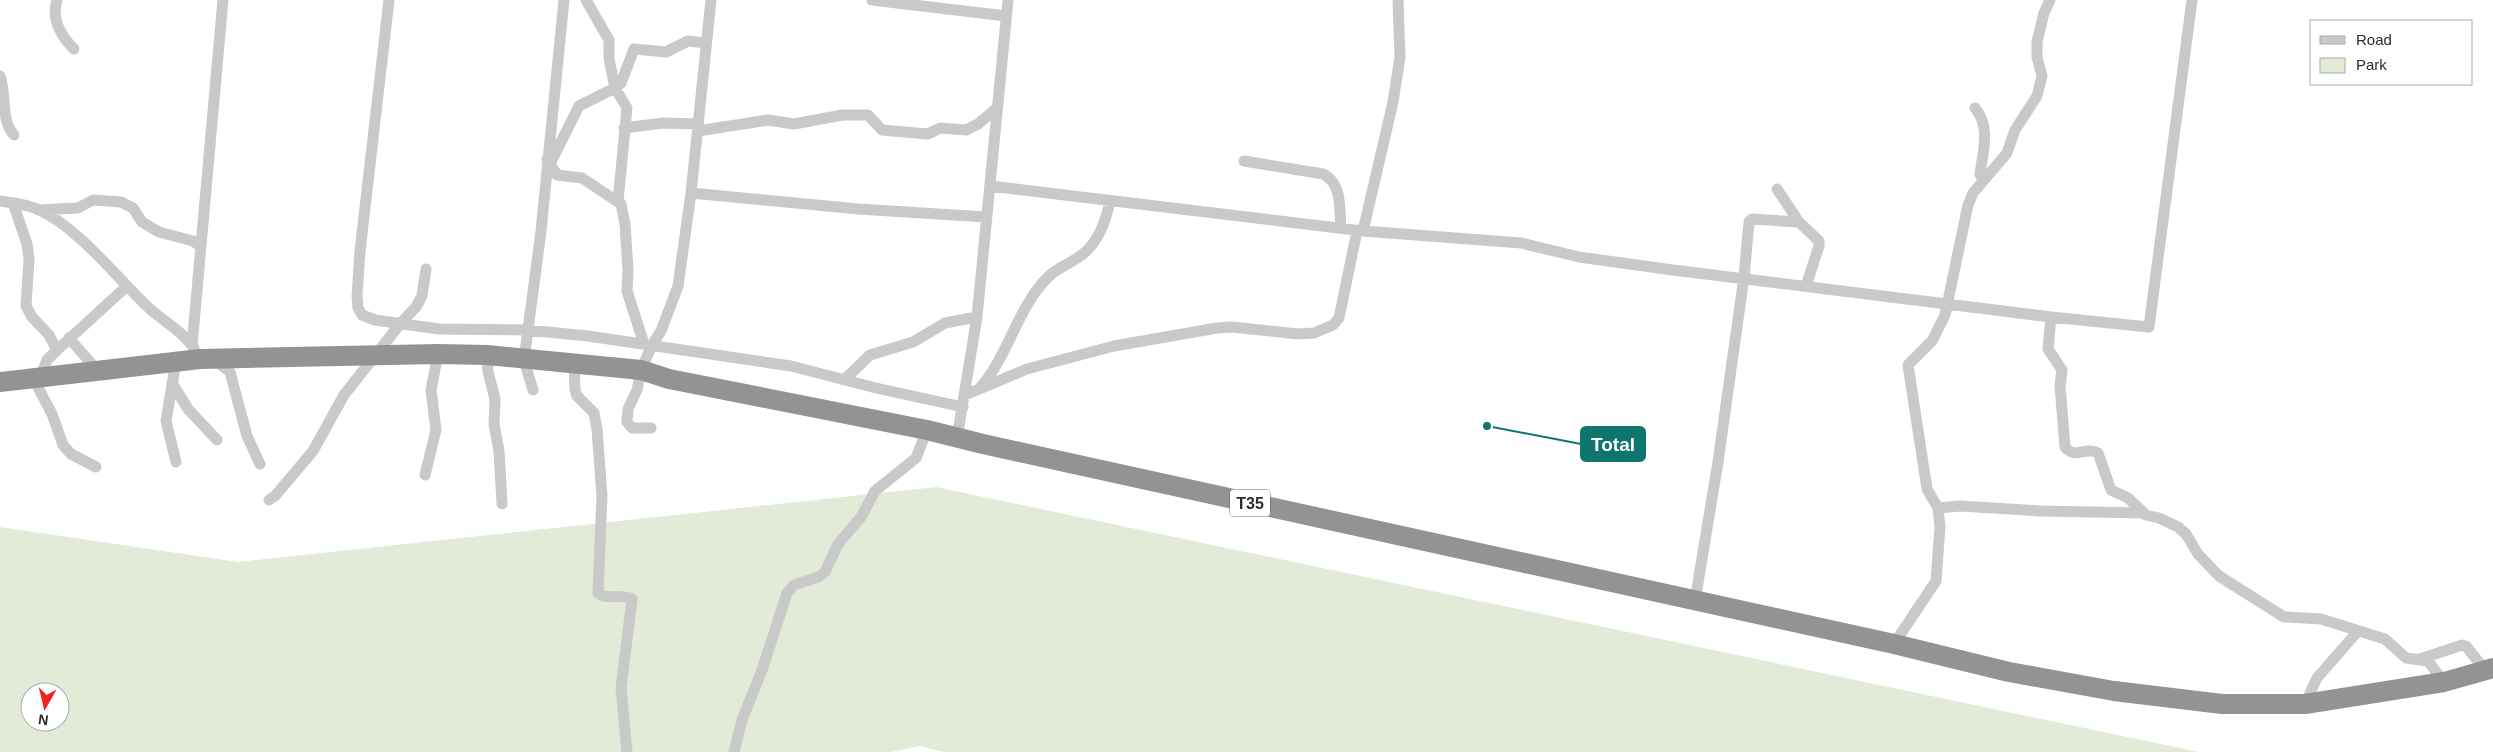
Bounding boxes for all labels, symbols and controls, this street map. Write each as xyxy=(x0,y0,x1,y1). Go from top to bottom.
legend xyxy=(2310,20,2473,85)
text: Road xyxy=(2356,31,2392,48)
text: Park xyxy=(2356,56,2387,73)
callout: Total xyxy=(1581,427,1645,461)
text: Total xyxy=(1591,434,1635,455)
road number: T35 xyxy=(1230,489,1270,516)
north arrow xyxy=(20,682,70,732)
text: N xyxy=(37,711,49,729)

